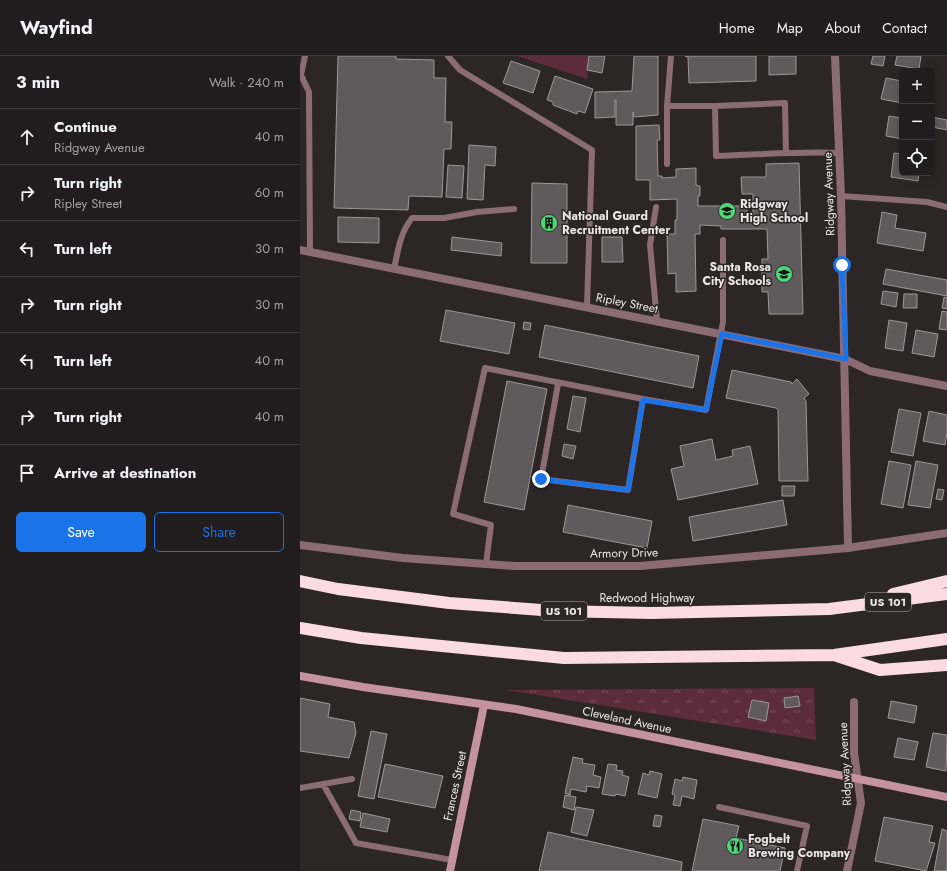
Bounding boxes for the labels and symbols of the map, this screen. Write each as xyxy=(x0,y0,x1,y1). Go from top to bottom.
street label: Ridgway Avenue xyxy=(819,152,839,236)
place label: Ridgway High School xyxy=(740,195,808,227)
school or university icon: Ridgway High School xyxy=(717,201,737,221)
place label: National Guard Recruitment Center xyxy=(562,207,670,239)
building icon: National Guard Recruitment Center xyxy=(539,213,559,233)
route start xyxy=(833,256,851,274)
place label: Santa Rosa City Schools xyxy=(702,258,772,290)
school or university icon: Santa Rosa City Schools xyxy=(774,264,794,284)
street label: Ripley Street xyxy=(594,288,660,318)
route end xyxy=(532,470,550,488)
street label: Armory Drive xyxy=(590,543,658,563)
street label: Redwood Highway xyxy=(599,589,695,607)
road number: US 101 xyxy=(865,593,911,611)
road number: US 101 xyxy=(541,602,587,620)
street label: Cleveland Avenue xyxy=(581,702,673,738)
street label: Ridgway Avenue xyxy=(834,722,856,806)
street label: Frances Street xyxy=(439,749,471,823)
place label: Fogbelt Brewing Company xyxy=(748,830,851,862)
restaurant icon: Fogbelt Brewing Company xyxy=(725,836,745,856)

